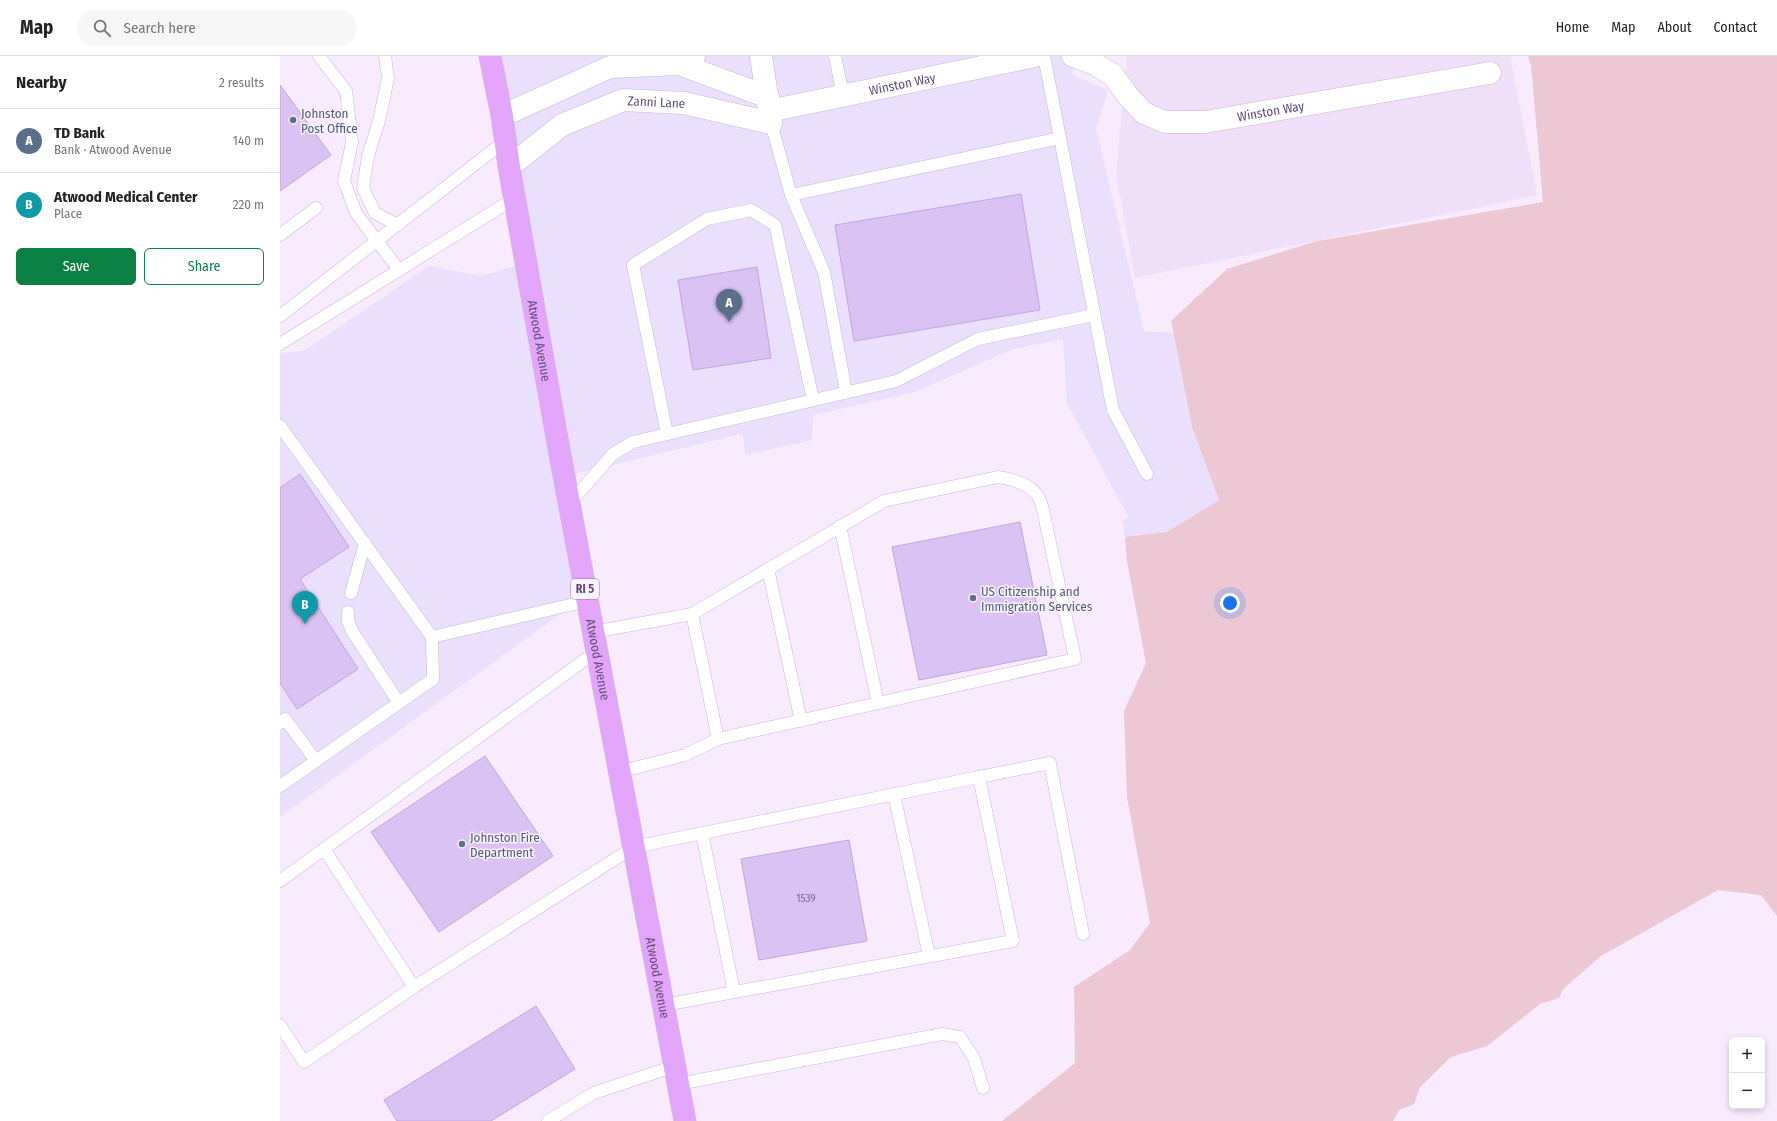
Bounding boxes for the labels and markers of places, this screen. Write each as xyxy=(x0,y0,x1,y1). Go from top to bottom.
place label: Johnston Post Office xyxy=(301,106,358,136)
marker: Johnston Post Office xyxy=(288,115,298,125)
pin: A xyxy=(716,289,742,322)
place label: US Citizenship and Immigration Services xyxy=(981,584,1093,614)
pin: B xyxy=(292,591,318,624)
marker: US Citizenship and Immigration Services xyxy=(968,593,978,603)
place label: Johnston Fire Department xyxy=(470,830,540,860)
marker: Johnston Fire Department xyxy=(457,839,467,849)

